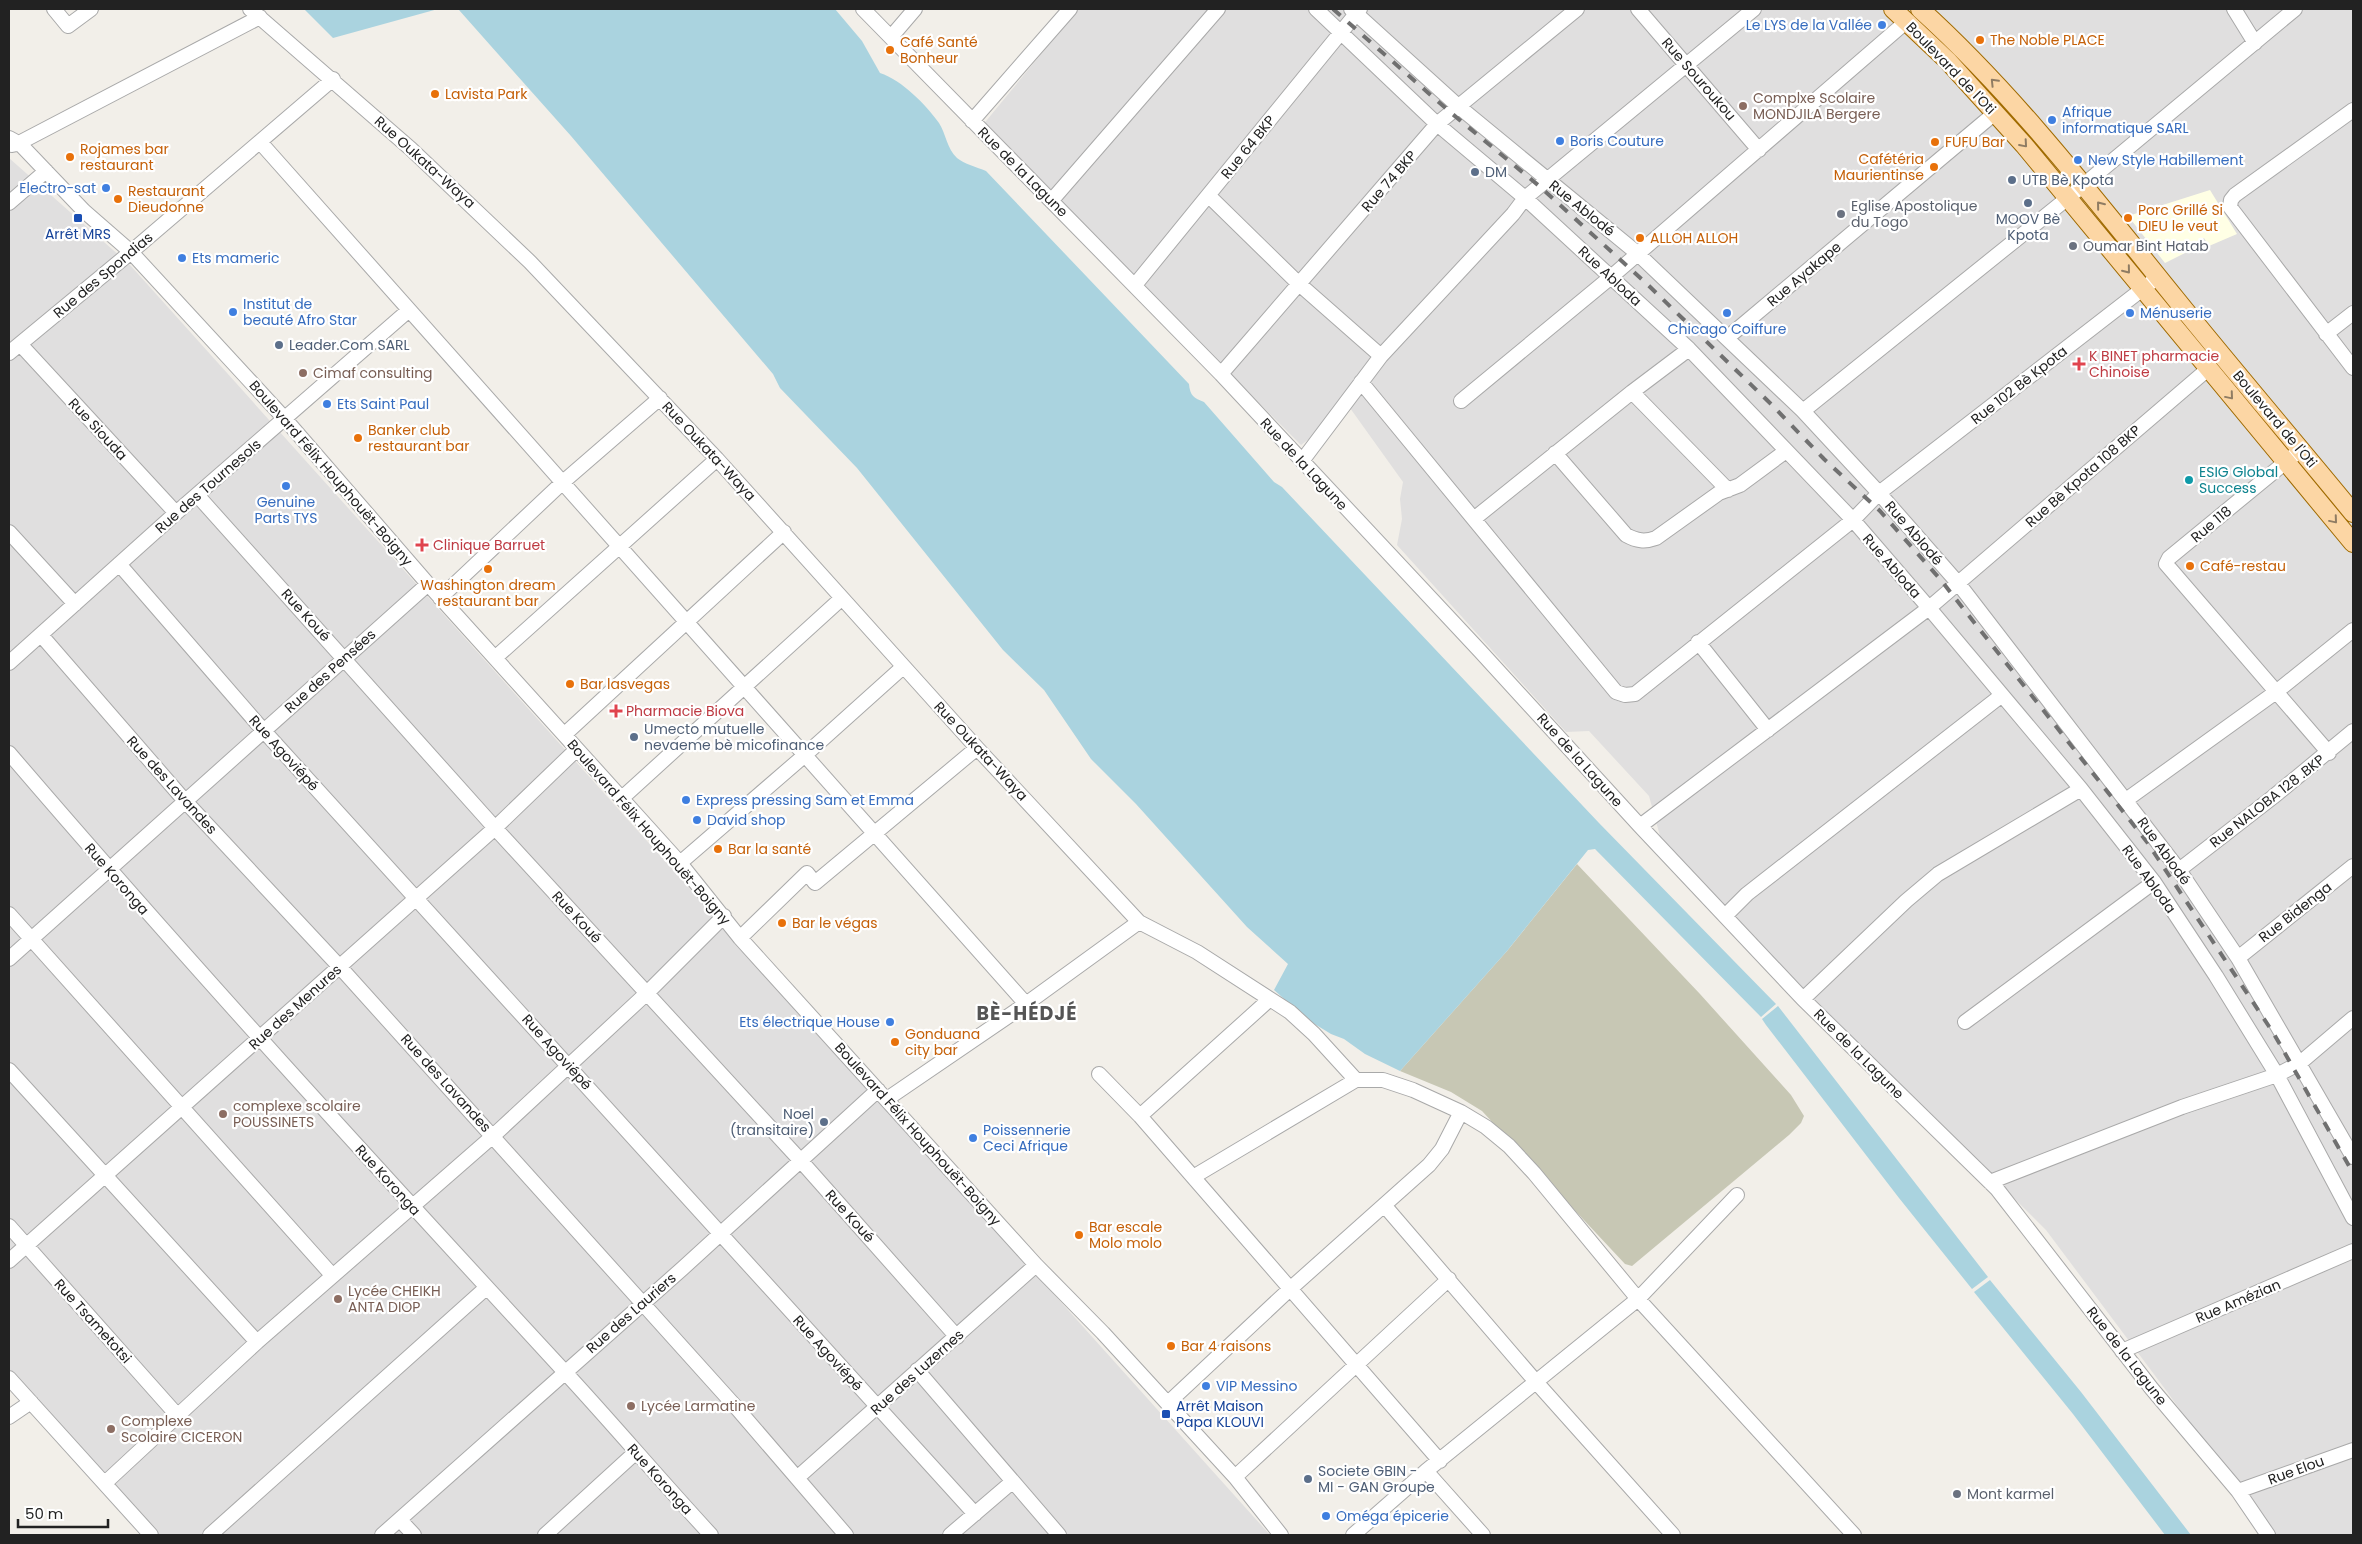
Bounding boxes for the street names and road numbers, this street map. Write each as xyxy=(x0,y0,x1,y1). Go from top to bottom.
street label: Boulevard de l'Oti xyxy=(1902,17,2000,119)
street label: Rue Souroukou xyxy=(1657,33,1741,125)
street label: Rue Oukata-Waya xyxy=(370,111,480,213)
street label: Rue 64 BKP xyxy=(1216,111,1280,183)
street label: Rue de la Lagune xyxy=(974,123,1073,222)
street label: Rue 74 BKP xyxy=(1357,146,1421,216)
street label: Rue Ablodé xyxy=(1545,175,1619,241)
street label: Rue des Spondias xyxy=(49,227,157,323)
street label: Rue Ayakape xyxy=(1763,237,1846,311)
street label: Rue Abloda xyxy=(1574,241,1646,311)
street label: Rue 102 Bè Kpota xyxy=(1967,341,2071,429)
street label: Boulevard de l'Oti xyxy=(2228,366,2322,472)
street label: Boulevard Félix Houphouët-Boigny xyxy=(245,376,417,570)
street label: Rue Siouda xyxy=(64,394,132,464)
street label: Rue Oukata-Waya xyxy=(658,397,760,505)
street label: Rue de la Lagune xyxy=(1256,413,1352,515)
street label: Rue Bè Kpota 108 BKP xyxy=(2021,420,2145,532)
street label: Rue des Tournesols xyxy=(151,434,265,538)
street label: Rue Ablodé xyxy=(1880,496,1948,570)
street label: Rue 118 xyxy=(2186,501,2236,547)
street label: Rue Abloda xyxy=(1858,529,1926,603)
street label: Rue Koué xyxy=(277,584,335,646)
street label: Rue des Pensées xyxy=(280,624,380,718)
street label: Rue Oukata-Waya xyxy=(930,697,1032,805)
street label: Rue de la Lagune xyxy=(1532,709,1628,812)
street label: Rue Agoviépé xyxy=(244,711,324,796)
street label: Rue des Lavandes xyxy=(122,731,222,839)
street label: Boulevard Félix Houphouët-Boigny xyxy=(563,735,735,929)
street label: Rue NALOBA 128 .BKP xyxy=(2205,750,2329,852)
street label: Rue Ablodé xyxy=(2133,813,2196,889)
street label: Rue Koronga xyxy=(80,839,154,919)
street label: Rue Abloda xyxy=(2117,841,2181,917)
street label: Rue Bidenga xyxy=(2254,877,2336,947)
street label: Rue Koué xyxy=(548,886,607,948)
street label: Rue des Menures xyxy=(244,960,346,1054)
street label: Rue de la Lagune xyxy=(1810,1005,1909,1104)
street label: Rue Agoviépé xyxy=(517,1010,597,1095)
street label: Rue des Lavandes xyxy=(396,1029,496,1137)
street label: Boulevard Félix Houphouët-Boigny xyxy=(830,1038,1006,1230)
street label: Rue Koronga xyxy=(351,1140,425,1220)
street label: Rue Koué xyxy=(821,1185,879,1247)
street label: Rue des Lauriers xyxy=(582,1268,680,1358)
street label: Rue Tsametotsi xyxy=(50,1274,136,1368)
street label: Rue Amézian xyxy=(2192,1274,2284,1328)
street label: Rue de la Lagune xyxy=(2082,1303,2172,1410)
street label: Rue Agoviépé xyxy=(788,1311,868,1396)
street label: Rue des Luzernes xyxy=(866,1325,968,1419)
street label: Rue Koronga xyxy=(623,1439,697,1519)
street label: Rue Elou xyxy=(2265,1451,2327,1489)

